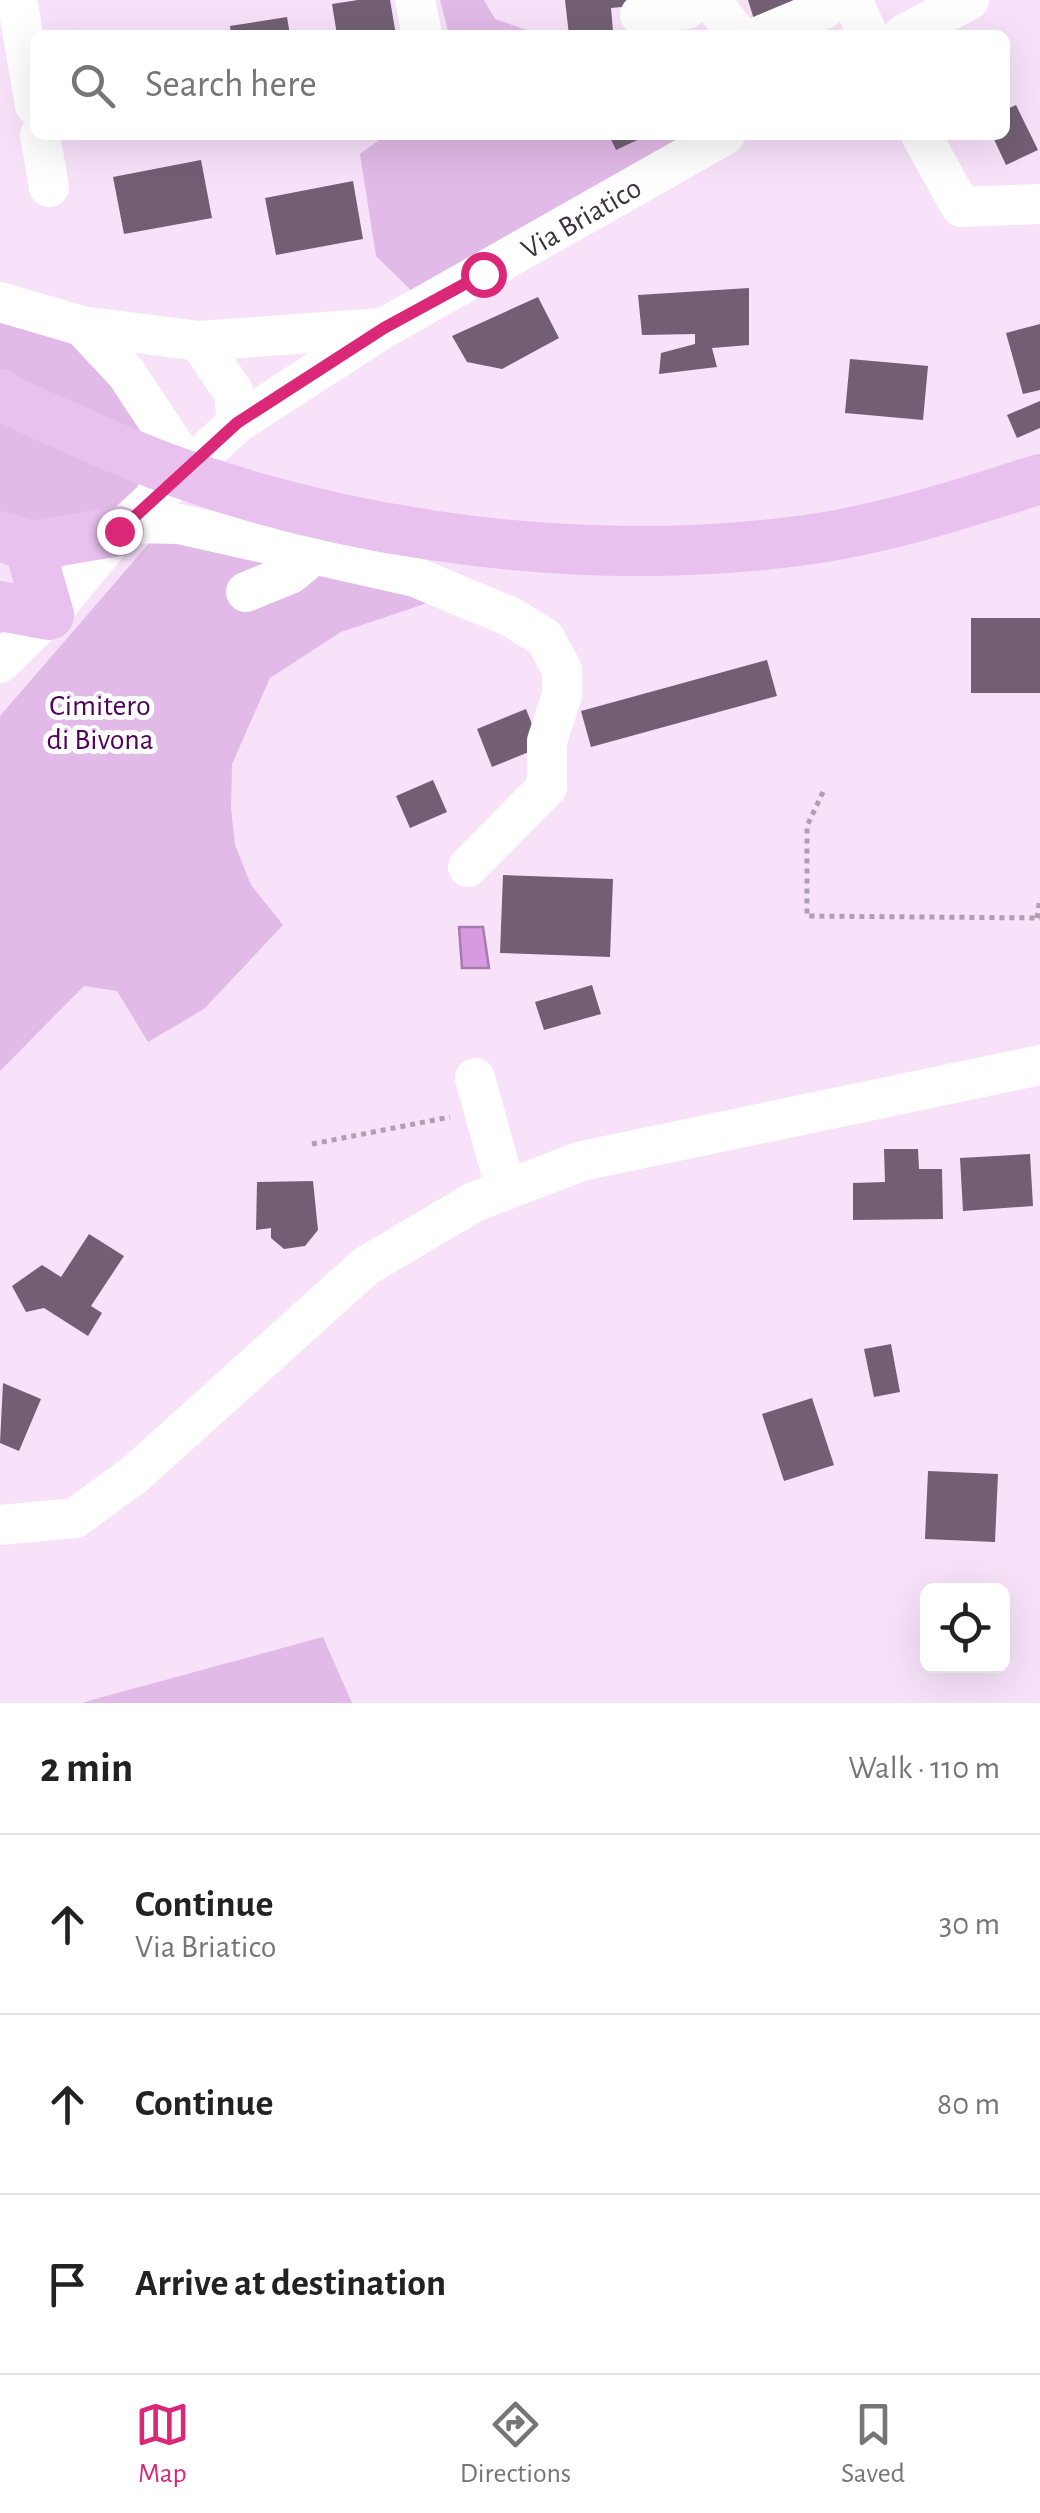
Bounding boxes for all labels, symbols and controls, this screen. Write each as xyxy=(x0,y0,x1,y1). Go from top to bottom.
search box xyxy=(30,30,1010,140)
icon: search xyxy=(65,58,120,113)
text: Search here xyxy=(145,66,317,104)
street label: Via Briatico xyxy=(517,173,646,265)
route start xyxy=(461,252,507,298)
route end xyxy=(97,509,143,555)
park label: Cimitero di Bivona xyxy=(46,691,154,755)
map controls xyxy=(920,1583,1010,1673)
button: locate xyxy=(920,1583,1010,1673)
text: 2 min xyxy=(40,1747,133,1789)
text: Walk · 110 m xyxy=(848,1752,1000,1784)
text: Continue xyxy=(135,1886,273,1924)
icon: ahead xyxy=(40,1897,95,1952)
text: 30 m xyxy=(939,1908,1000,1940)
text: Via Briatico xyxy=(135,1931,277,1963)
icon: ahead xyxy=(40,2077,95,2132)
text: Continue xyxy=(135,2085,273,2123)
text: 80 m xyxy=(937,2088,1000,2120)
icon: arrive xyxy=(40,2257,95,2312)
text: Arrive at destination xyxy=(135,2265,446,2303)
tab: Map xyxy=(135,2397,190,2491)
tab: Directions xyxy=(460,2397,571,2491)
tab: Saved xyxy=(841,2397,905,2491)

